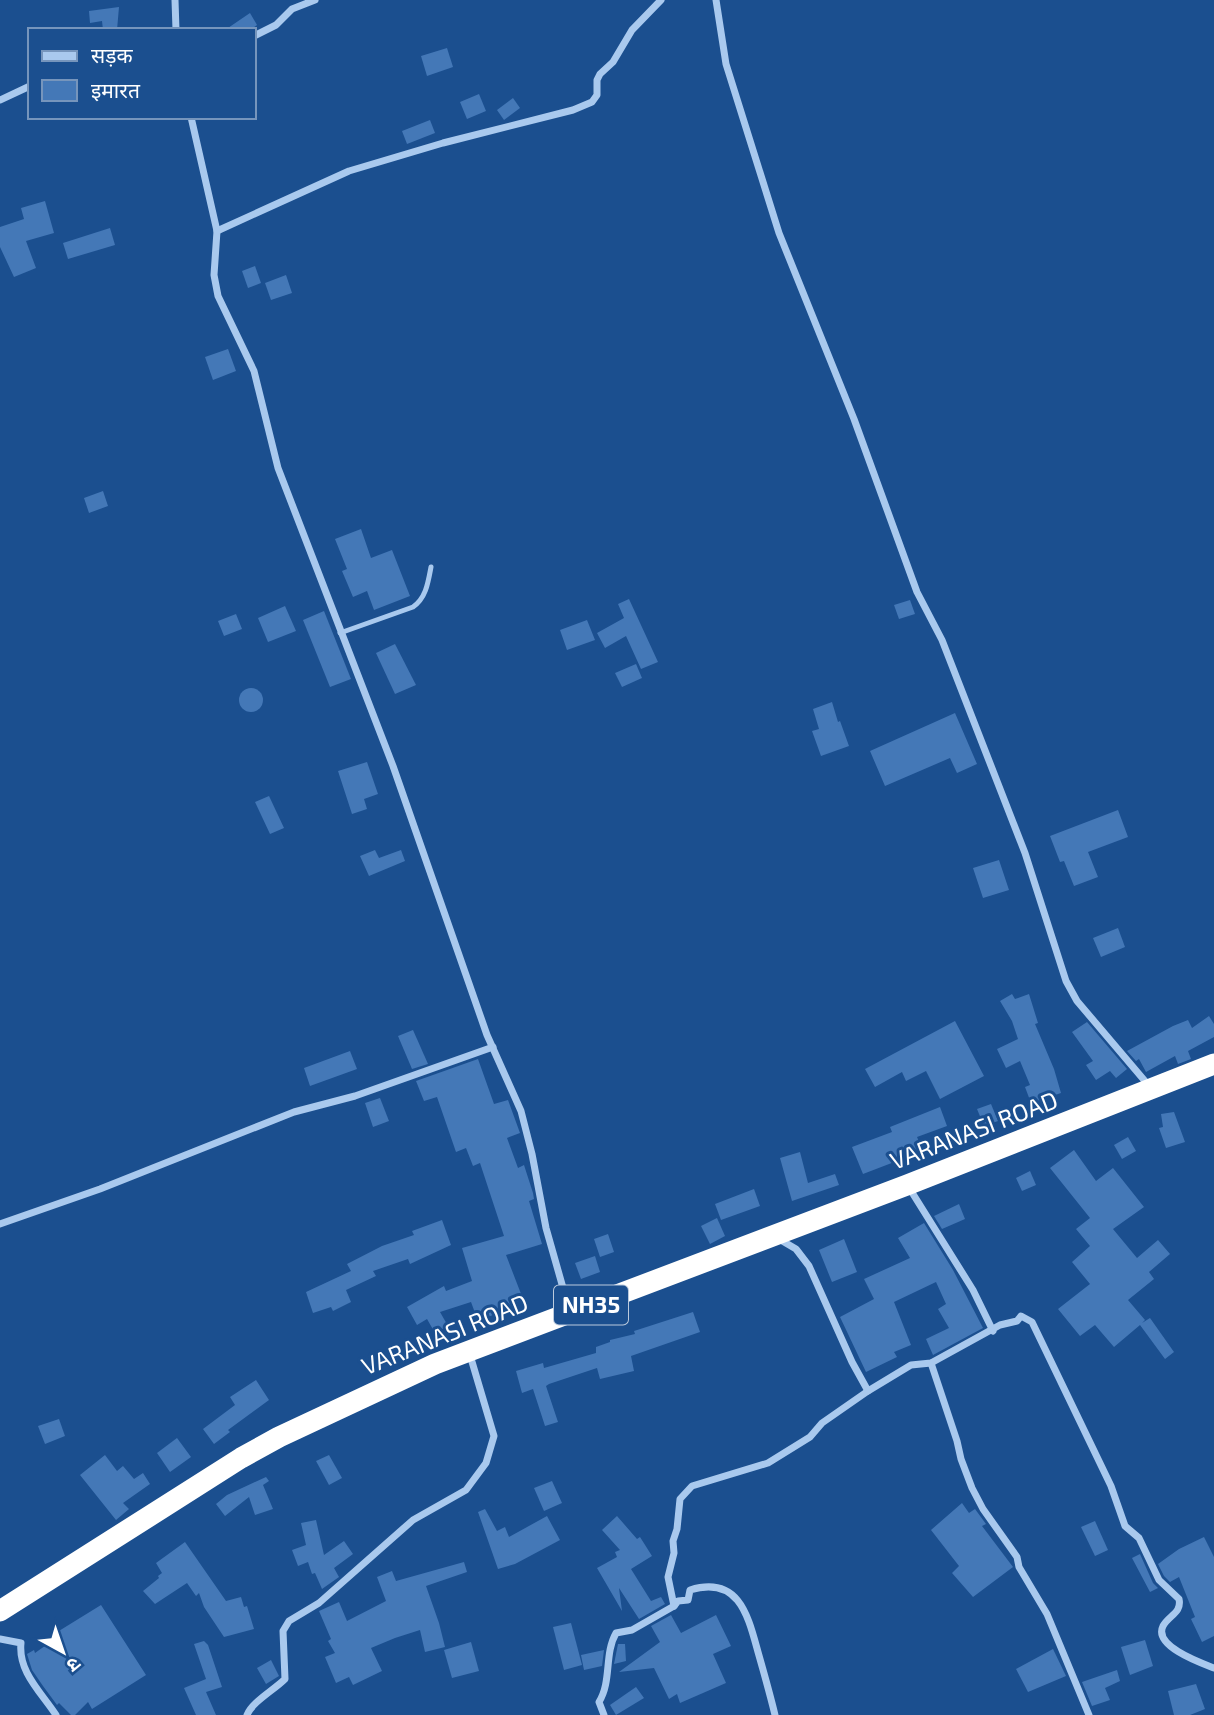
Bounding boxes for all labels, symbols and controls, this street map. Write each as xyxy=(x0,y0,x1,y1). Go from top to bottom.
legend xyxy=(28,28,256,119)
text: सड़क xyxy=(91,42,133,67)
text: इमारत xyxy=(91,77,141,102)
street label: VARANASI ROAD xyxy=(886,1084,1061,1175)
road number: NH35 xyxy=(554,1286,628,1324)
street label: VARANASI ROAD xyxy=(357,1287,532,1380)
north arrow xyxy=(28,1617,98,1687)
text: उ xyxy=(62,1653,86,1678)

